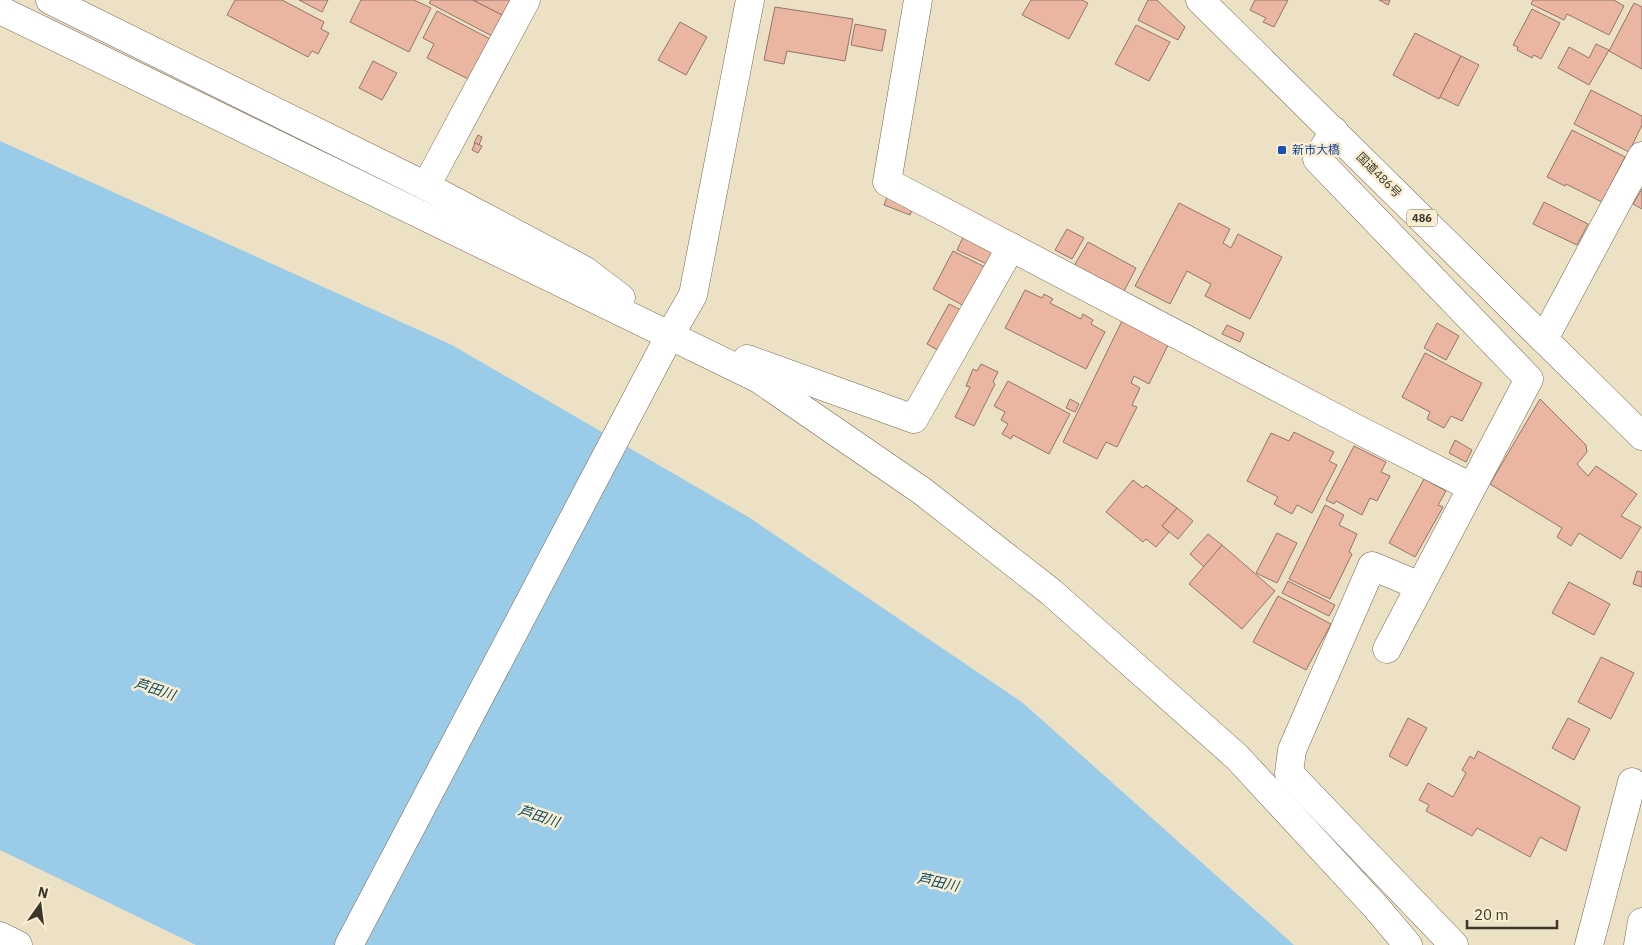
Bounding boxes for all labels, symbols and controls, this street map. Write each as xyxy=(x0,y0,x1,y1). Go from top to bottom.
place label: 新市大橋 xyxy=(1292,142,1340,157)
marker: 新市大橋 xyxy=(1276,144,1288,156)
street label: 国道486号 xyxy=(1354,149,1405,200)
road number: 486 xyxy=(1407,210,1437,227)
water label: 芦田川 xyxy=(132,674,180,705)
water label: 芦田川 xyxy=(516,801,564,832)
water label: 芦田川 xyxy=(916,869,962,896)
north arrow xyxy=(15,880,65,930)
text: N xyxy=(36,882,50,902)
scale bar xyxy=(1467,898,1557,930)
text: 20 m xyxy=(1474,905,1509,924)

